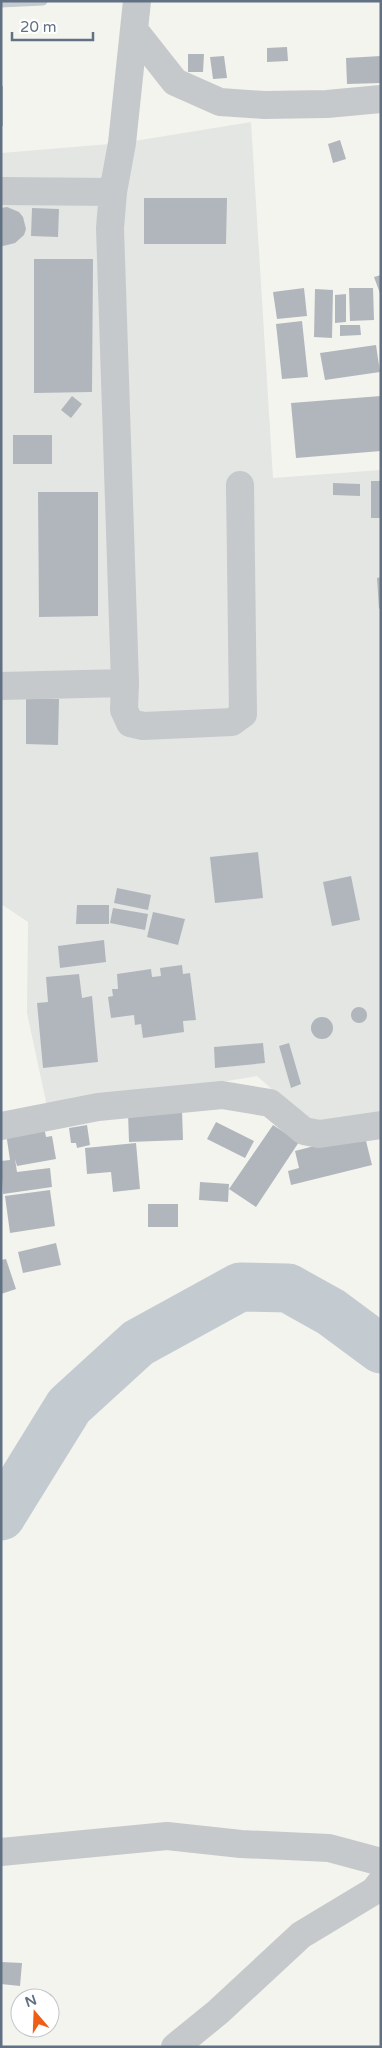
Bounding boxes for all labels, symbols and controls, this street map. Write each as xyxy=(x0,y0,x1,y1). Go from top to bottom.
scale bar xyxy=(12,10,94,42)
text: 20 m xyxy=(20,18,57,36)
north arrow xyxy=(10,1988,60,2038)
text: N xyxy=(23,1991,39,2011)

